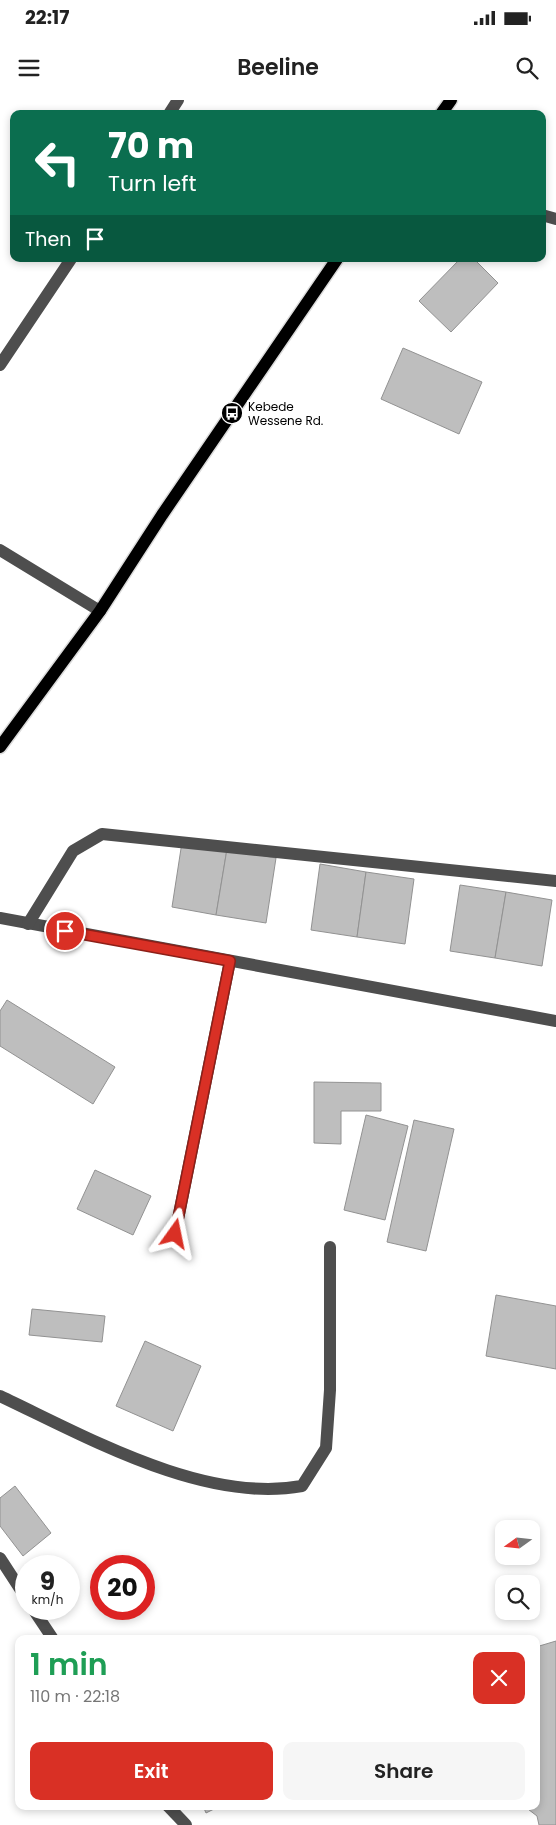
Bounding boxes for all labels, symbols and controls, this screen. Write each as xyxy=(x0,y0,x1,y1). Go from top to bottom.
text: 22:17 xyxy=(25,4,69,31)
text: Beeline xyxy=(237,52,319,83)
icon: menu xyxy=(15,54,43,82)
icon: search xyxy=(513,54,541,82)
text: 70 m xyxy=(108,121,194,170)
icon: left xyxy=(25,130,90,195)
text: Turn left xyxy=(108,168,196,199)
icon: arrive xyxy=(81,225,109,253)
text: Then xyxy=(25,226,71,253)
place label: Kebede Wessene Rd. xyxy=(248,398,323,429)
bus stop icon: Kebede Wessene Rd. xyxy=(220,401,244,425)
pin xyxy=(44,910,86,952)
icon: arrive xyxy=(51,917,79,945)
position arrow xyxy=(148,1207,200,1259)
north arrow xyxy=(495,1520,540,1565)
map controls xyxy=(495,1520,540,1620)
speed limit sign: 20 xyxy=(90,1555,155,1620)
text: 9 xyxy=(40,1564,55,1599)
button: search xyxy=(495,1575,540,1620)
text: km/h xyxy=(32,1591,63,1608)
text: 1 min xyxy=(30,1643,108,1686)
button: close xyxy=(473,1652,525,1704)
text: 110 m · 22:18 xyxy=(30,1685,120,1708)
button: Exit xyxy=(30,1742,273,1800)
button: Share xyxy=(283,1742,525,1800)

